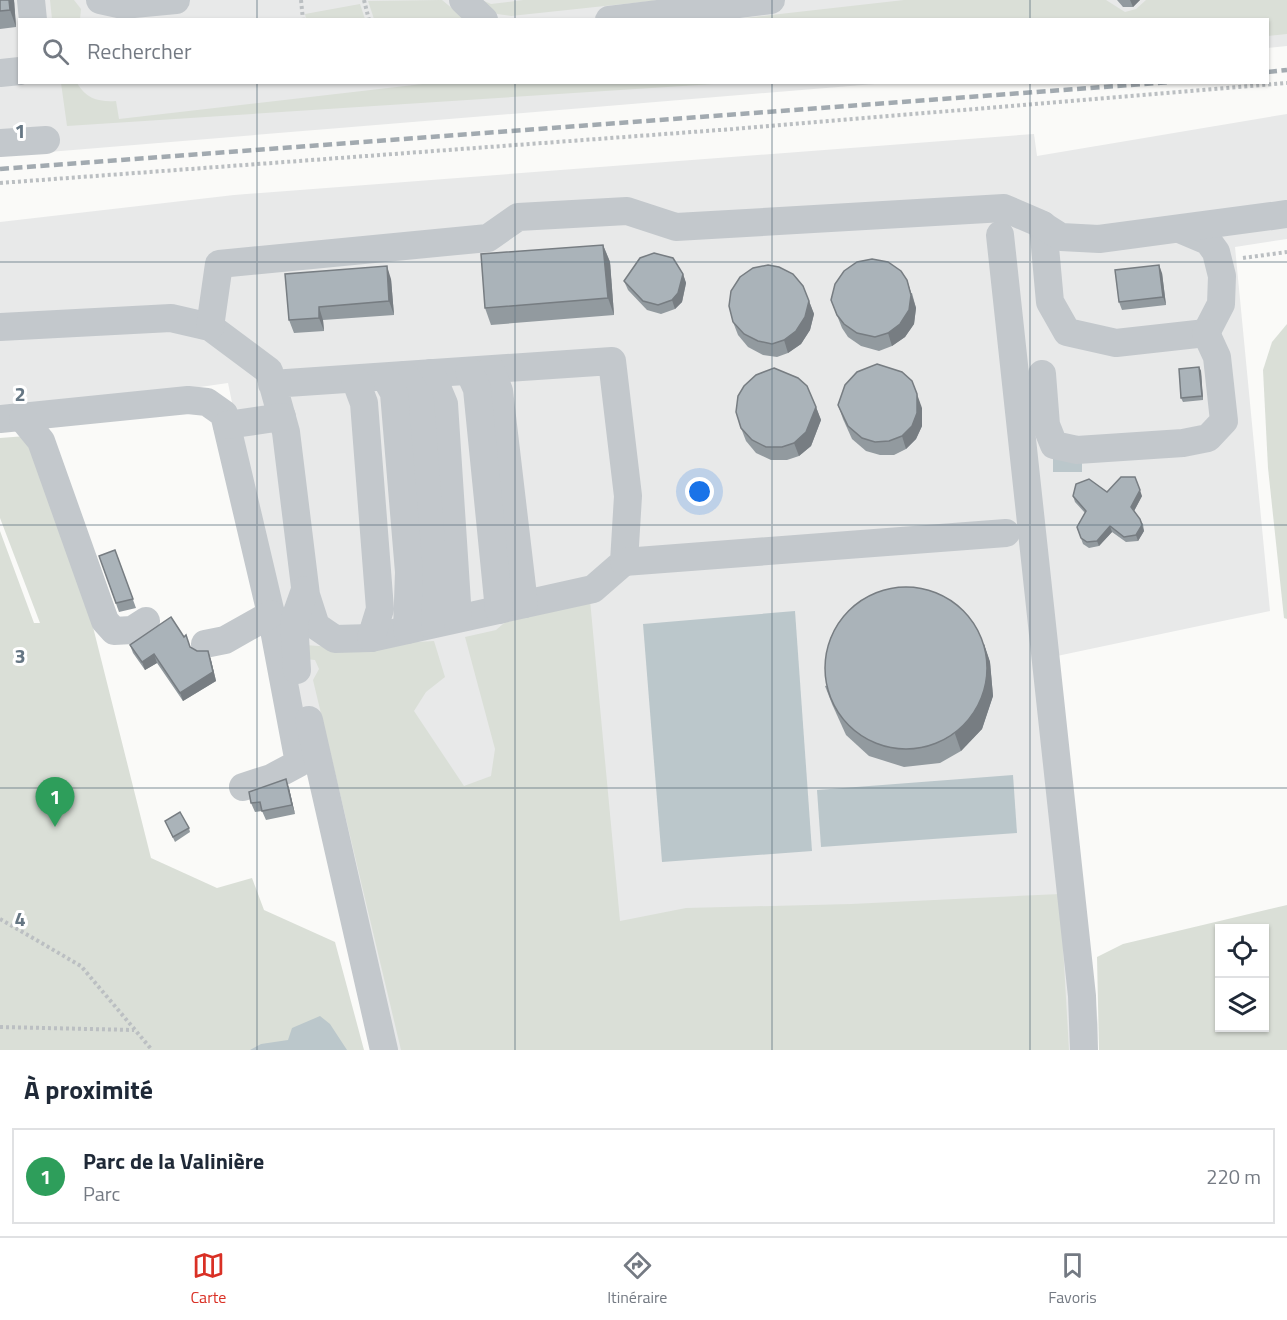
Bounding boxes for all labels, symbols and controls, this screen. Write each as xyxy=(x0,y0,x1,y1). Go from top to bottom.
search box xyxy=(18,18,1269,84)
text: Rechercher xyxy=(87,34,192,68)
icon: search xyxy=(39,35,72,68)
text: 1 xyxy=(14,115,26,146)
text: 2 xyxy=(14,378,26,409)
your location xyxy=(685,477,714,506)
text: 3 xyxy=(14,640,26,671)
pin: 1 xyxy=(36,778,74,827)
text: 4 xyxy=(14,903,26,934)
map controls xyxy=(1215,924,1269,1032)
button: locate xyxy=(1215,924,1269,978)
button: layers xyxy=(1215,978,1269,1032)
text: À proximité xyxy=(24,1070,153,1109)
text: Parc de la Valinière xyxy=(83,1144,264,1178)
text: 1 xyxy=(40,1161,51,1192)
text: 220 m xyxy=(1206,1161,1261,1192)
text: Parc xyxy=(83,1178,120,1209)
tab: Carte xyxy=(190,1249,226,1309)
tab: Itinéraire xyxy=(607,1249,667,1309)
tab: Favoris xyxy=(1048,1249,1097,1309)

